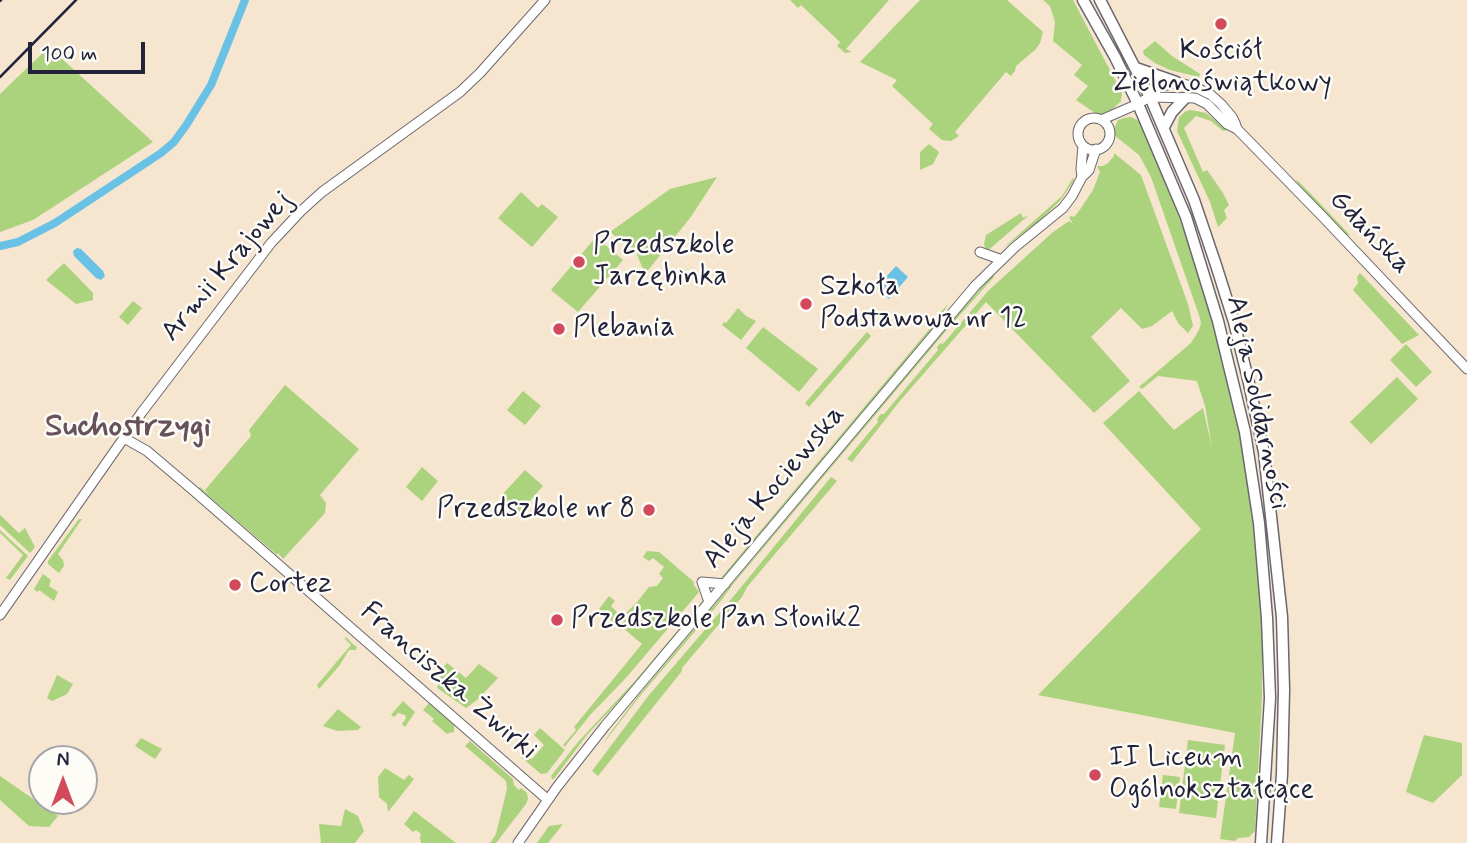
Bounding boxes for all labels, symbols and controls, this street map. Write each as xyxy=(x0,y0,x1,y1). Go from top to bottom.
marker: Kościół Zielonoświątkowy xyxy=(1213,16,1229,32)
scale bar xyxy=(32,28,149,72)
place label: Kościół Zielonoświątkowy xyxy=(1110,35,1332,101)
text: 100 m xyxy=(41,40,97,68)
street label: Gdańska xyxy=(1321,184,1417,282)
street label: Armii Krajowej xyxy=(155,185,301,349)
place label: Przedszkole Jarzębinka xyxy=(593,229,735,295)
marker: Przedszkole Jarzębinka xyxy=(571,254,587,270)
place label: Szkoła Podstawowa nr 12 xyxy=(820,271,1027,337)
street label: Aleja Solidarności xyxy=(1217,293,1295,513)
marker: Szkoła Podstawowa nr 12 xyxy=(798,296,814,312)
place label: Plebania xyxy=(573,312,675,346)
marker: Plebania xyxy=(551,321,567,337)
street label: Aleja Kociewska xyxy=(697,399,853,577)
district label: Suchostrzygi xyxy=(45,409,211,447)
place label: Przedszkole nr 8 xyxy=(437,493,635,527)
marker: Przedszkole nr 8 xyxy=(641,502,657,518)
place label: Cortez xyxy=(249,568,332,602)
marker: Cortez xyxy=(227,577,243,593)
street label: Franciszka Żwirki xyxy=(352,596,544,768)
place label: Przedszkole Pan Słonik2 xyxy=(571,603,861,637)
marker: Przedszkole Pan Słonik2 xyxy=(549,612,565,628)
place label: II Liceum Ogólnokształcące xyxy=(1109,742,1314,808)
north arrow xyxy=(28,745,98,815)
text: N xyxy=(57,748,69,773)
marker: II Liceum Ogólnokształcące xyxy=(1087,767,1103,783)

